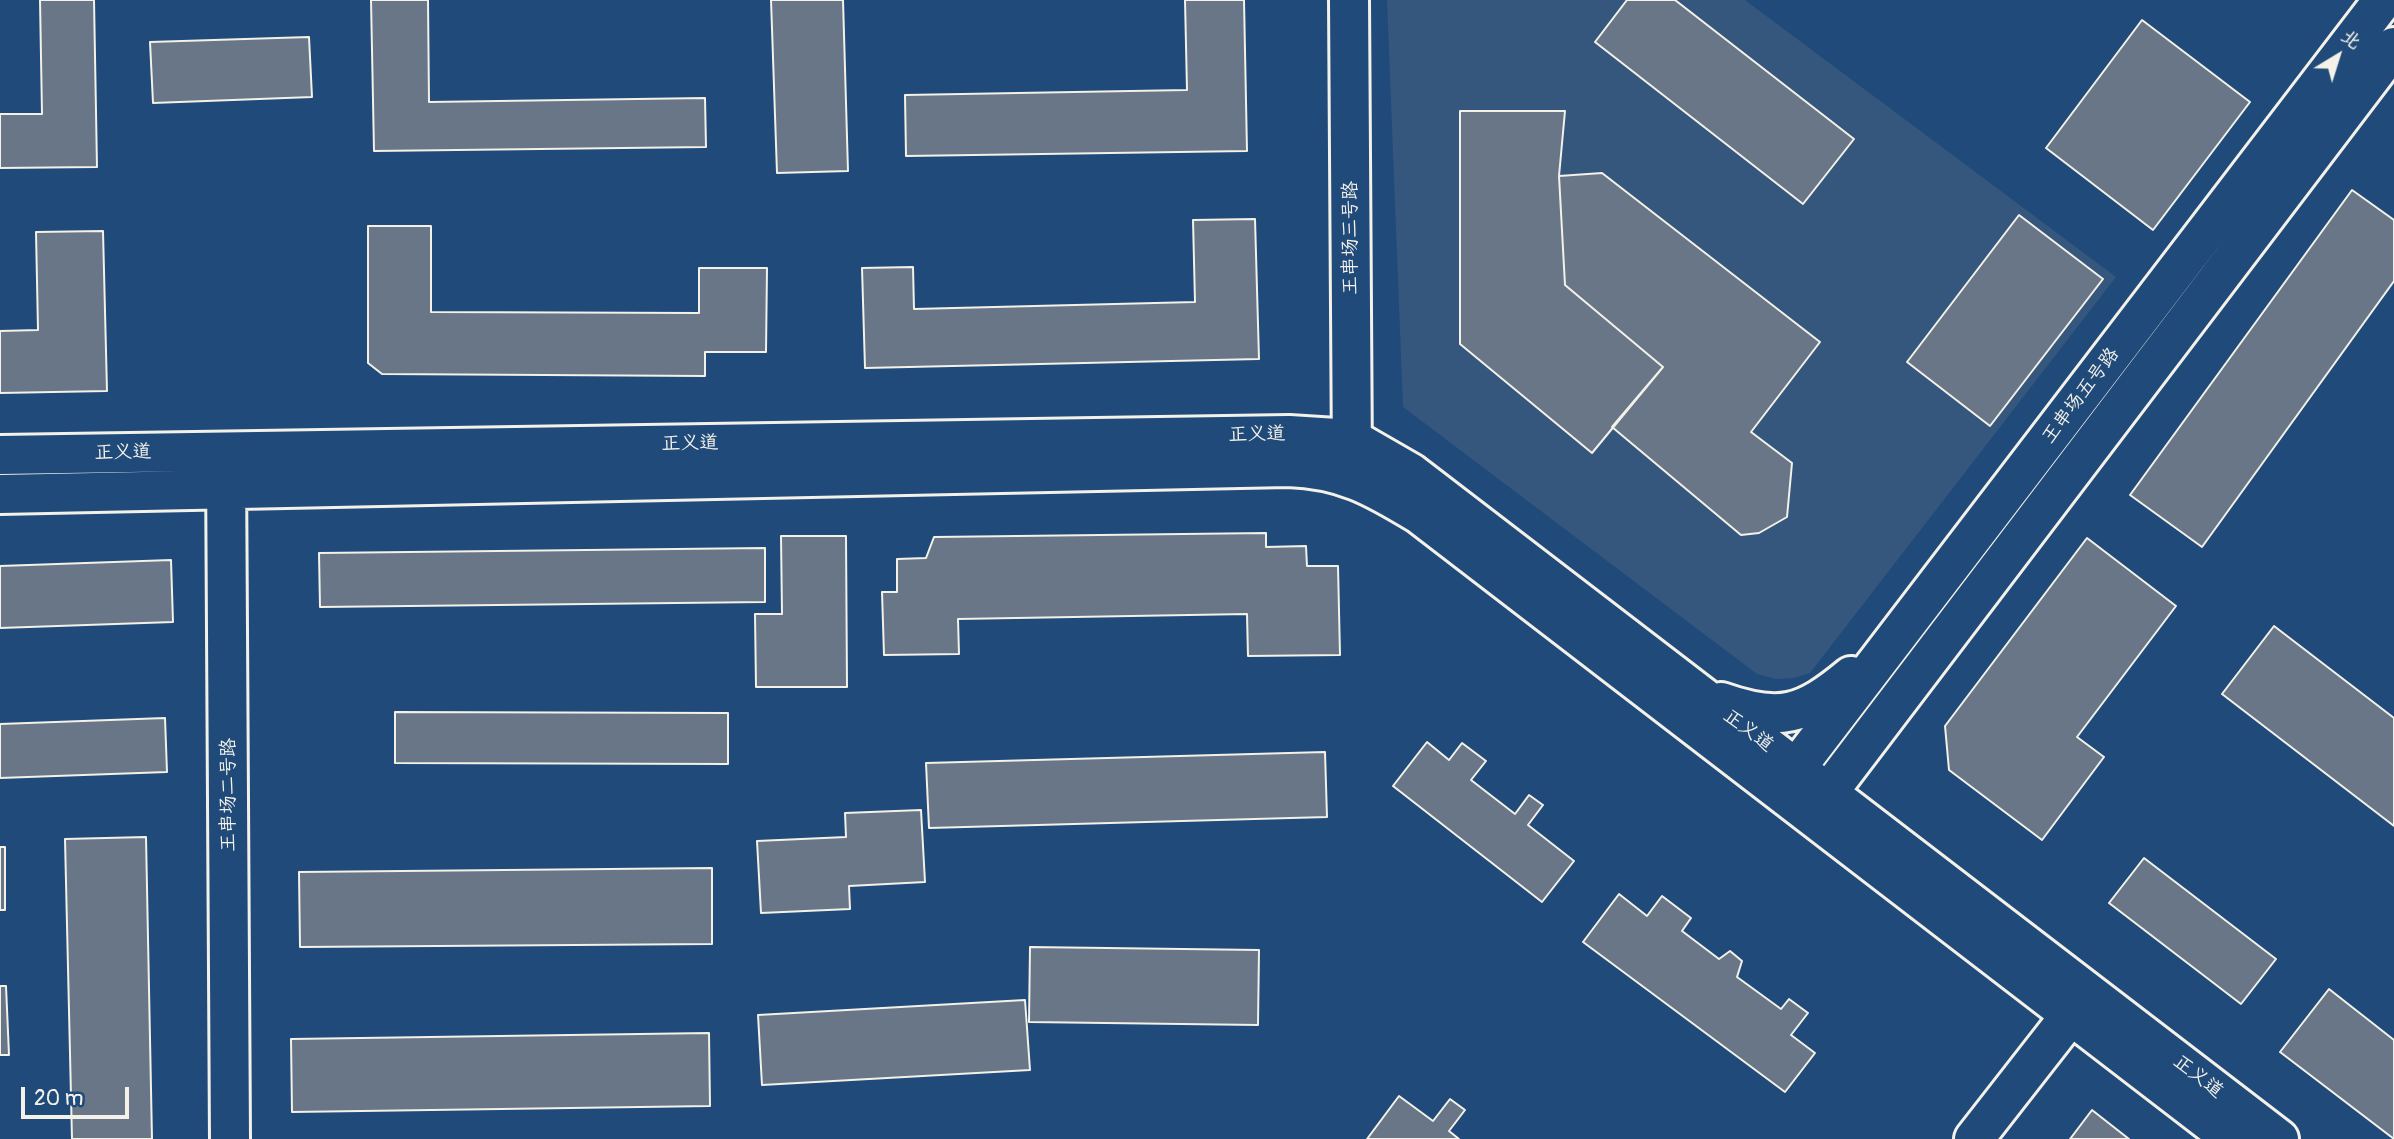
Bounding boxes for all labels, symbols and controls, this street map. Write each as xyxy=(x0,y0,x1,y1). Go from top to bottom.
north arrow xyxy=(2303,21,2373,91)
text: 北 xyxy=(2336,24,2366,55)
street label: 王串场三号路 xyxy=(1340,181,1362,295)
street label: 王串场五号路 xyxy=(2038,344,2124,448)
street label: 正义道 xyxy=(1228,423,1286,447)
street label: 正义道 xyxy=(661,432,719,456)
street label: 正义道 xyxy=(94,441,152,465)
street label: 正义道 xyxy=(1718,705,1778,757)
street label: 王串场二号路 xyxy=(218,738,240,852)
street label: 正义道 xyxy=(2169,1050,2227,1104)
scale bar xyxy=(24,1072,133,1116)
text: 20 m xyxy=(34,1085,83,1112)

